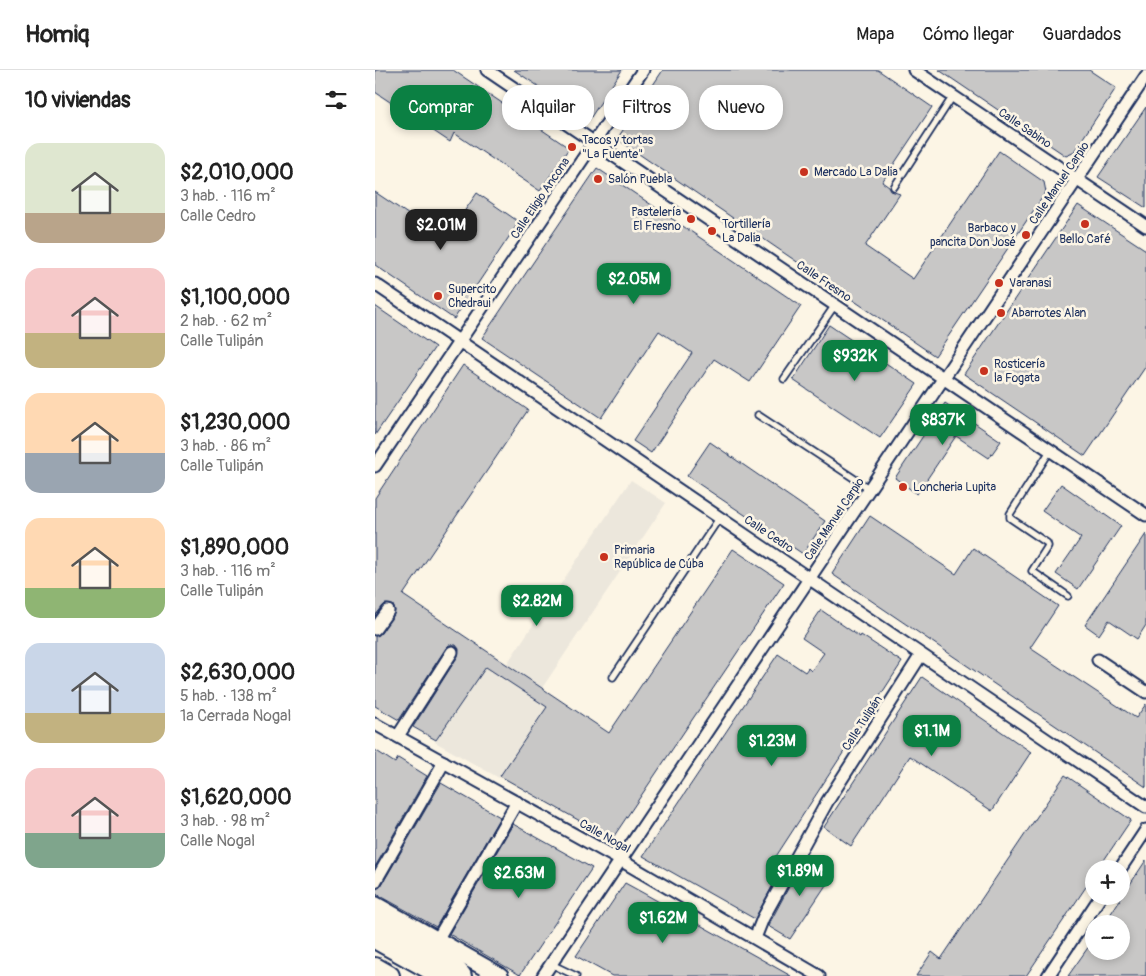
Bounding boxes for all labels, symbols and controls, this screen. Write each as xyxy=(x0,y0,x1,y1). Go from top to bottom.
text: Homiq xyxy=(25,20,89,49)
text: Mapa xyxy=(856,23,894,46)
text: Cómo llegar xyxy=(922,23,1014,46)
text: Guardados xyxy=(1042,23,1121,46)
chip: Comprar xyxy=(390,85,492,130)
chip: Alquilar xyxy=(502,85,594,130)
chip: Filtros xyxy=(604,85,689,130)
chip: Nuevo xyxy=(699,85,783,130)
icon: filters xyxy=(322,86,350,114)
text: 10 viviendas xyxy=(25,87,130,114)
street label: Calle Sabino xyxy=(995,105,1055,152)
place label: Tacos y tortas "La Fuente" xyxy=(582,133,654,162)
street label: Calle Manuel Carpio xyxy=(1026,139,1093,228)
marker: Tacos y tortas "La Fuente" xyxy=(566,141,578,153)
street label: Calle Eligio Ancona xyxy=(508,154,573,242)
text: $2,010,000 xyxy=(180,159,294,186)
icon: home xyxy=(65,163,125,223)
place label: Mercado La Dalia xyxy=(814,165,898,180)
marker: Mercado La Dalia xyxy=(798,166,810,178)
place label: Salón Puebla xyxy=(608,172,673,187)
marker: Salón Puebla xyxy=(592,173,604,185)
text: 3 hab. · 116 m² xyxy=(180,186,276,206)
place label: Pastelería El Fresno xyxy=(631,205,682,234)
text: Calle Cedro xyxy=(180,206,256,226)
pin: $2.01M xyxy=(400,208,482,251)
marker: Pastelería El Fresno xyxy=(685,213,697,225)
text: $2.01M xyxy=(416,215,466,235)
place label: Tortillería La Dalia xyxy=(722,217,771,246)
marker: Bello Café xyxy=(1079,218,1091,230)
place label: Barbaco y pancita Don José xyxy=(930,221,1016,250)
marker: Tortillería La Dalia xyxy=(706,225,718,237)
marker: Barbaco y pancita Don José xyxy=(1020,229,1032,241)
place label: Bello Café xyxy=(1059,232,1111,247)
street label: Calle Fresno xyxy=(793,258,855,306)
pin: $2.05M xyxy=(593,262,675,305)
text: $2.05M xyxy=(608,269,660,289)
place label: Varanasi xyxy=(1009,276,1051,291)
marker: Varanasi xyxy=(993,277,1005,289)
place label: Supercito Chedraui xyxy=(448,282,497,311)
text: $1,100,000 xyxy=(180,284,290,311)
icon: home xyxy=(65,288,125,348)
marker: Supercito Chedraui xyxy=(432,290,444,302)
place label: Abarrotes Alan xyxy=(1011,306,1087,321)
marker: Abarrotes Alan xyxy=(995,307,1007,319)
text: 2 hab. · 62 m² xyxy=(180,311,272,331)
text: Calle Tulipán xyxy=(180,331,263,351)
pin: $932K xyxy=(820,340,890,382)
text: $932K xyxy=(833,346,877,366)
place label: Rosticería la Fogata xyxy=(994,357,1045,386)
marker: Rosticería la Fogata xyxy=(978,365,990,377)
pin: $837K xyxy=(908,404,978,446)
text: $1,230,000 xyxy=(180,409,290,436)
text: $837K xyxy=(921,410,965,430)
icon: home xyxy=(65,413,125,473)
text: 3 hab. · 86 m² xyxy=(180,436,271,456)
text: Calle Tulipán xyxy=(180,456,263,476)
street label: Calle Manuel Carpio xyxy=(801,475,868,564)
place label: Loncheria Lupita xyxy=(913,480,997,495)
marker: Loncheria Lupita xyxy=(897,481,909,493)
street label: Calle Cedro xyxy=(741,512,797,557)
text: $1,890,000 xyxy=(180,534,289,561)
icon: home xyxy=(65,538,125,598)
place label: Primaria República de Cúba xyxy=(614,543,704,572)
marker: Primaria República de Cúba xyxy=(598,551,610,563)
text: 3 hab. · 116 m² xyxy=(180,561,276,581)
text: Calle Tulipán xyxy=(180,581,263,601)
pin: $2.82M xyxy=(496,584,578,627)
text: $2.82M xyxy=(512,591,562,611)
text: $2,630,000 xyxy=(180,659,295,686)
icon: home xyxy=(65,663,125,723)
text: 5 hab. · 138 m² xyxy=(180,686,277,706)
street label: Calle Tulipán xyxy=(839,693,886,754)
text: 1ª Cerrada Nogal xyxy=(180,706,291,726)
pin: $1.1M xyxy=(897,714,967,757)
text: $1.1M xyxy=(914,721,950,741)
pin: $1.23M xyxy=(731,724,813,767)
text: $1.23M xyxy=(748,731,796,751)
text: $1,620,000 xyxy=(180,784,292,811)
icon: home xyxy=(65,788,125,848)
text: 3 hab. · 98 m² xyxy=(180,811,270,831)
street label: Calle Nogal xyxy=(577,816,633,857)
text: Calle Nogal xyxy=(180,831,255,851)
pin: $1.89M xyxy=(759,854,841,897)
pin: $2.63M xyxy=(478,856,560,899)
map controls xyxy=(1085,860,1130,960)
button: + xyxy=(1085,860,1130,905)
text: $1.89M xyxy=(777,861,823,881)
text: $2.63M xyxy=(494,863,544,883)
pin: $1.62M xyxy=(622,902,704,944)
text: $1.62M xyxy=(639,908,687,928)
button: − xyxy=(1085,915,1130,960)

